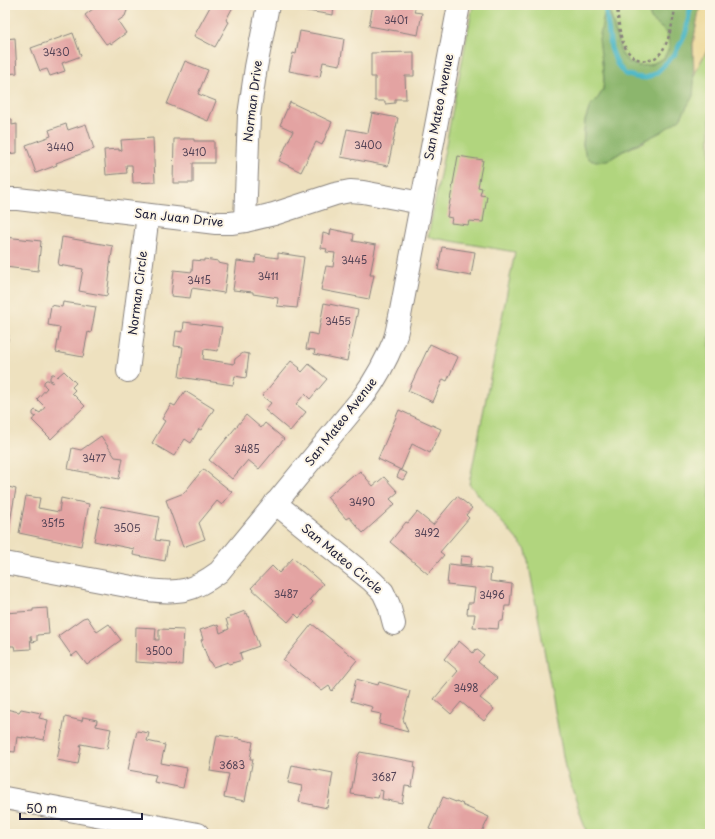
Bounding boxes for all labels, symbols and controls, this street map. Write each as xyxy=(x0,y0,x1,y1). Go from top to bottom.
house number: 3401 xyxy=(384,12,408,27)
house number: 3430 xyxy=(42,44,70,59)
street label: San Mateo Avenue xyxy=(419,52,457,162)
street label: Norman Drive xyxy=(238,59,266,143)
house number: 3400 xyxy=(354,137,382,152)
house number: 3440 xyxy=(46,139,74,154)
house number: 3410 xyxy=(182,144,206,159)
street label: San Juan Drive xyxy=(134,203,225,231)
street label: Norman Circle xyxy=(123,249,151,336)
house number: 3445 xyxy=(341,252,367,267)
house number: 3411 xyxy=(257,268,279,283)
house number: 3415 xyxy=(187,272,211,287)
house number: 3455 xyxy=(325,313,351,328)
street label: San Mateo Avenue xyxy=(300,373,381,469)
house number: 3485 xyxy=(234,441,260,456)
house number: 3477 xyxy=(82,450,106,465)
house number: 3490 xyxy=(349,494,375,509)
house number: 3515 xyxy=(41,515,65,530)
street label: San Mateo Circle xyxy=(298,519,387,598)
house number: 3505 xyxy=(114,520,141,535)
house number: 3492 xyxy=(414,525,440,540)
house number: 3487 xyxy=(274,586,299,601)
house number: 3496 xyxy=(479,587,505,602)
house number: 3500 xyxy=(145,643,173,658)
house number: 3498 xyxy=(453,680,479,695)
house number: 3683 xyxy=(219,757,245,772)
house number: 3687 xyxy=(372,769,397,784)
scale bar xyxy=(20,795,142,821)
text: 50 m xyxy=(26,799,57,817)

